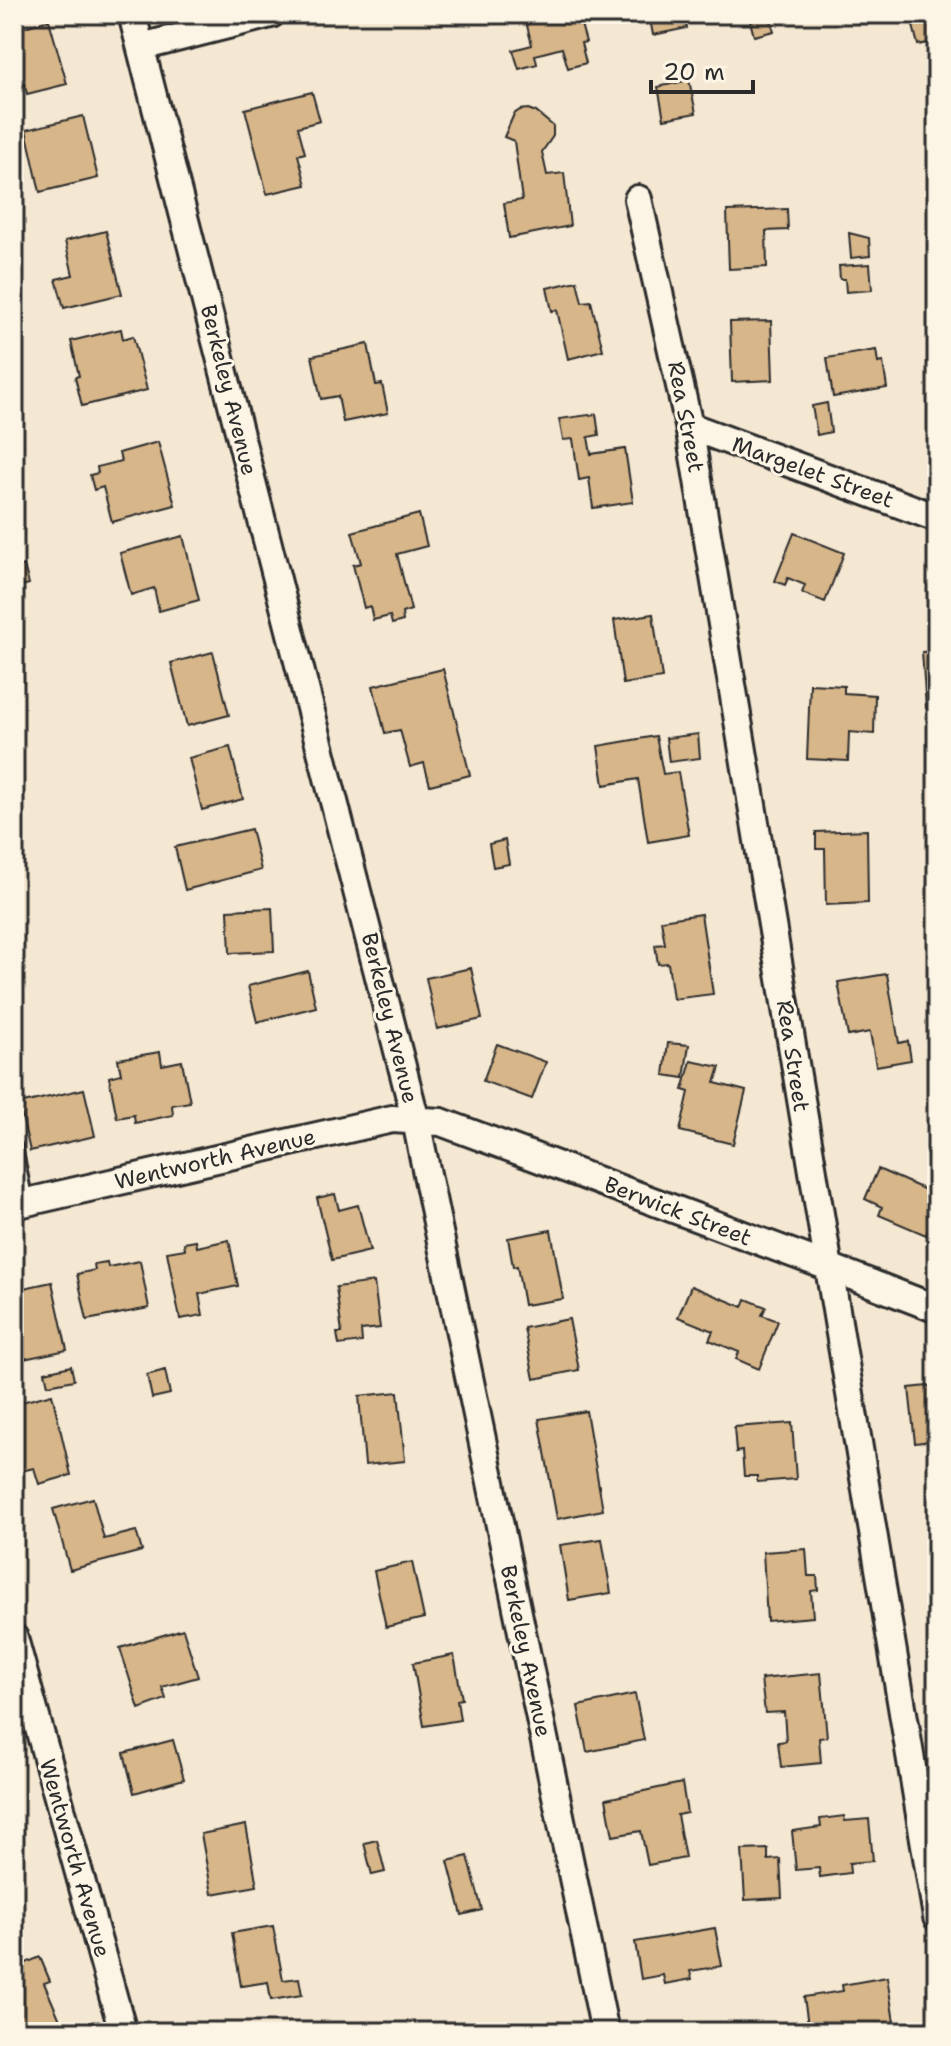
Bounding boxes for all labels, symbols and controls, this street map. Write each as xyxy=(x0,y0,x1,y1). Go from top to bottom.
scale bar xyxy=(651,44,753,94)
text: 20 m xyxy=(663,56,725,88)
street label: Berkeley Avenue xyxy=(194,302,264,478)
street label: Rea Street xyxy=(661,359,711,475)
street label: Margelet Street xyxy=(728,429,898,515)
street label: Berkeley Avenue xyxy=(355,930,425,1106)
street label: Rea Street xyxy=(770,998,816,1114)
street label: Wentworth Avenue xyxy=(112,1122,318,1196)
street label: Berwick Street xyxy=(600,1170,756,1252)
street label: Berkeley Avenue xyxy=(494,1562,558,1740)
street label: Wentworth Avenue xyxy=(33,1755,117,1961)

